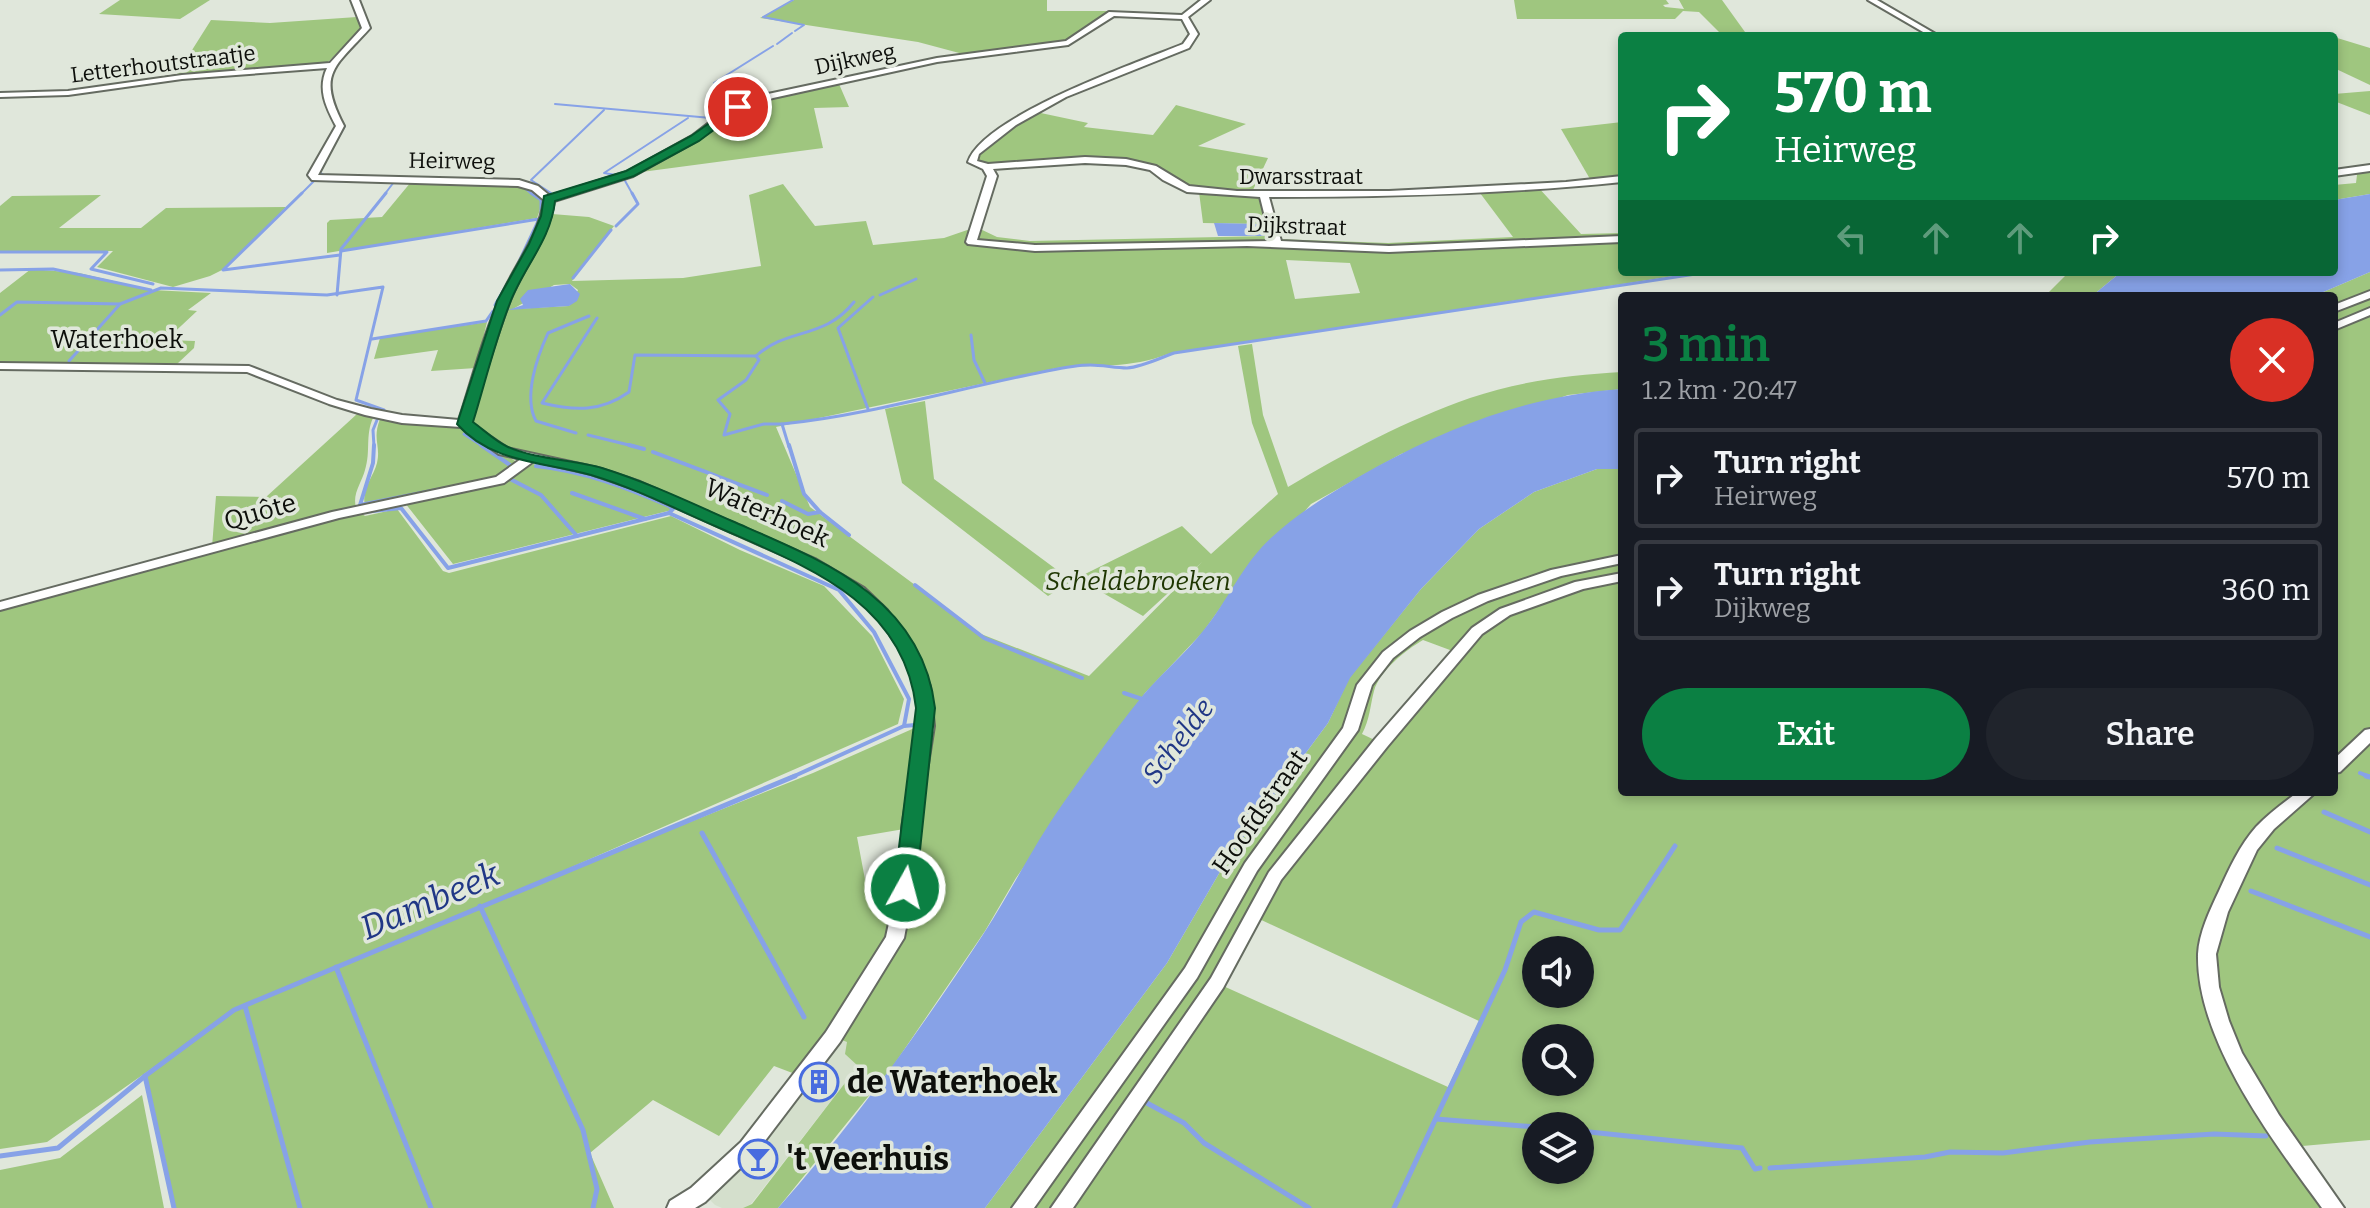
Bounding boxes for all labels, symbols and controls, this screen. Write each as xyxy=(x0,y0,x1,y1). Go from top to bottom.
street label: Dijkweg xyxy=(812,37,898,81)
street label: Letterhoutstraatje xyxy=(69,39,257,89)
text: 570 m xyxy=(1774,60,1932,127)
icon: right xyxy=(1642,64,1746,168)
pin xyxy=(704,73,772,141)
icon: arrive xyxy=(716,85,760,129)
text: Heirweg xyxy=(1774,128,1917,172)
street label: Heirweg xyxy=(408,147,496,175)
street label: Dwarsstraat xyxy=(1239,163,1363,190)
street label: Dijkstraat xyxy=(1247,211,1347,241)
icon: left xyxy=(1830,216,1874,260)
icon: ahead xyxy=(1914,216,1958,260)
icon: ahead xyxy=(1998,216,2042,260)
icon: right xyxy=(2082,216,2126,260)
text: 3 min xyxy=(1642,316,1770,374)
button: close xyxy=(2230,318,2314,402)
street label: Waterhoek xyxy=(50,324,184,355)
text: 1.2 km · 20:47 xyxy=(1642,375,1797,406)
text: Turn right xyxy=(1714,445,1861,481)
icon: right xyxy=(1646,456,1690,500)
text: 570 m xyxy=(2226,460,2310,496)
street label: Waterhoek xyxy=(700,472,834,554)
text: Heirweg xyxy=(1714,481,1817,512)
street label: Quôte xyxy=(220,487,300,537)
text: Turn right xyxy=(1714,557,1861,593)
park label: Scheldebroeken xyxy=(1045,566,1231,597)
icon: right xyxy=(1646,568,1690,612)
text: 360 m xyxy=(2221,572,2310,608)
text: Dijkweg xyxy=(1714,593,1811,624)
button: Exit xyxy=(1642,688,1970,780)
button: Share xyxy=(1986,688,2314,780)
water label: Schelde xyxy=(1136,692,1220,790)
street label: Hoofdstraat xyxy=(1206,743,1315,880)
position arrow xyxy=(863,846,947,930)
water label: Dambeek xyxy=(354,853,506,949)
map controls xyxy=(1522,936,1594,1184)
button: sound xyxy=(1522,936,1594,1008)
button: search xyxy=(1522,1024,1594,1096)
building icon: de Waterhoek xyxy=(798,1061,840,1103)
place label: de Waterhoek xyxy=(847,1063,1058,1101)
button: layers xyxy=(1522,1112,1594,1184)
bar icon: 't Veerhuis xyxy=(737,1138,779,1180)
place label: 't Veerhuis xyxy=(786,1140,949,1178)

